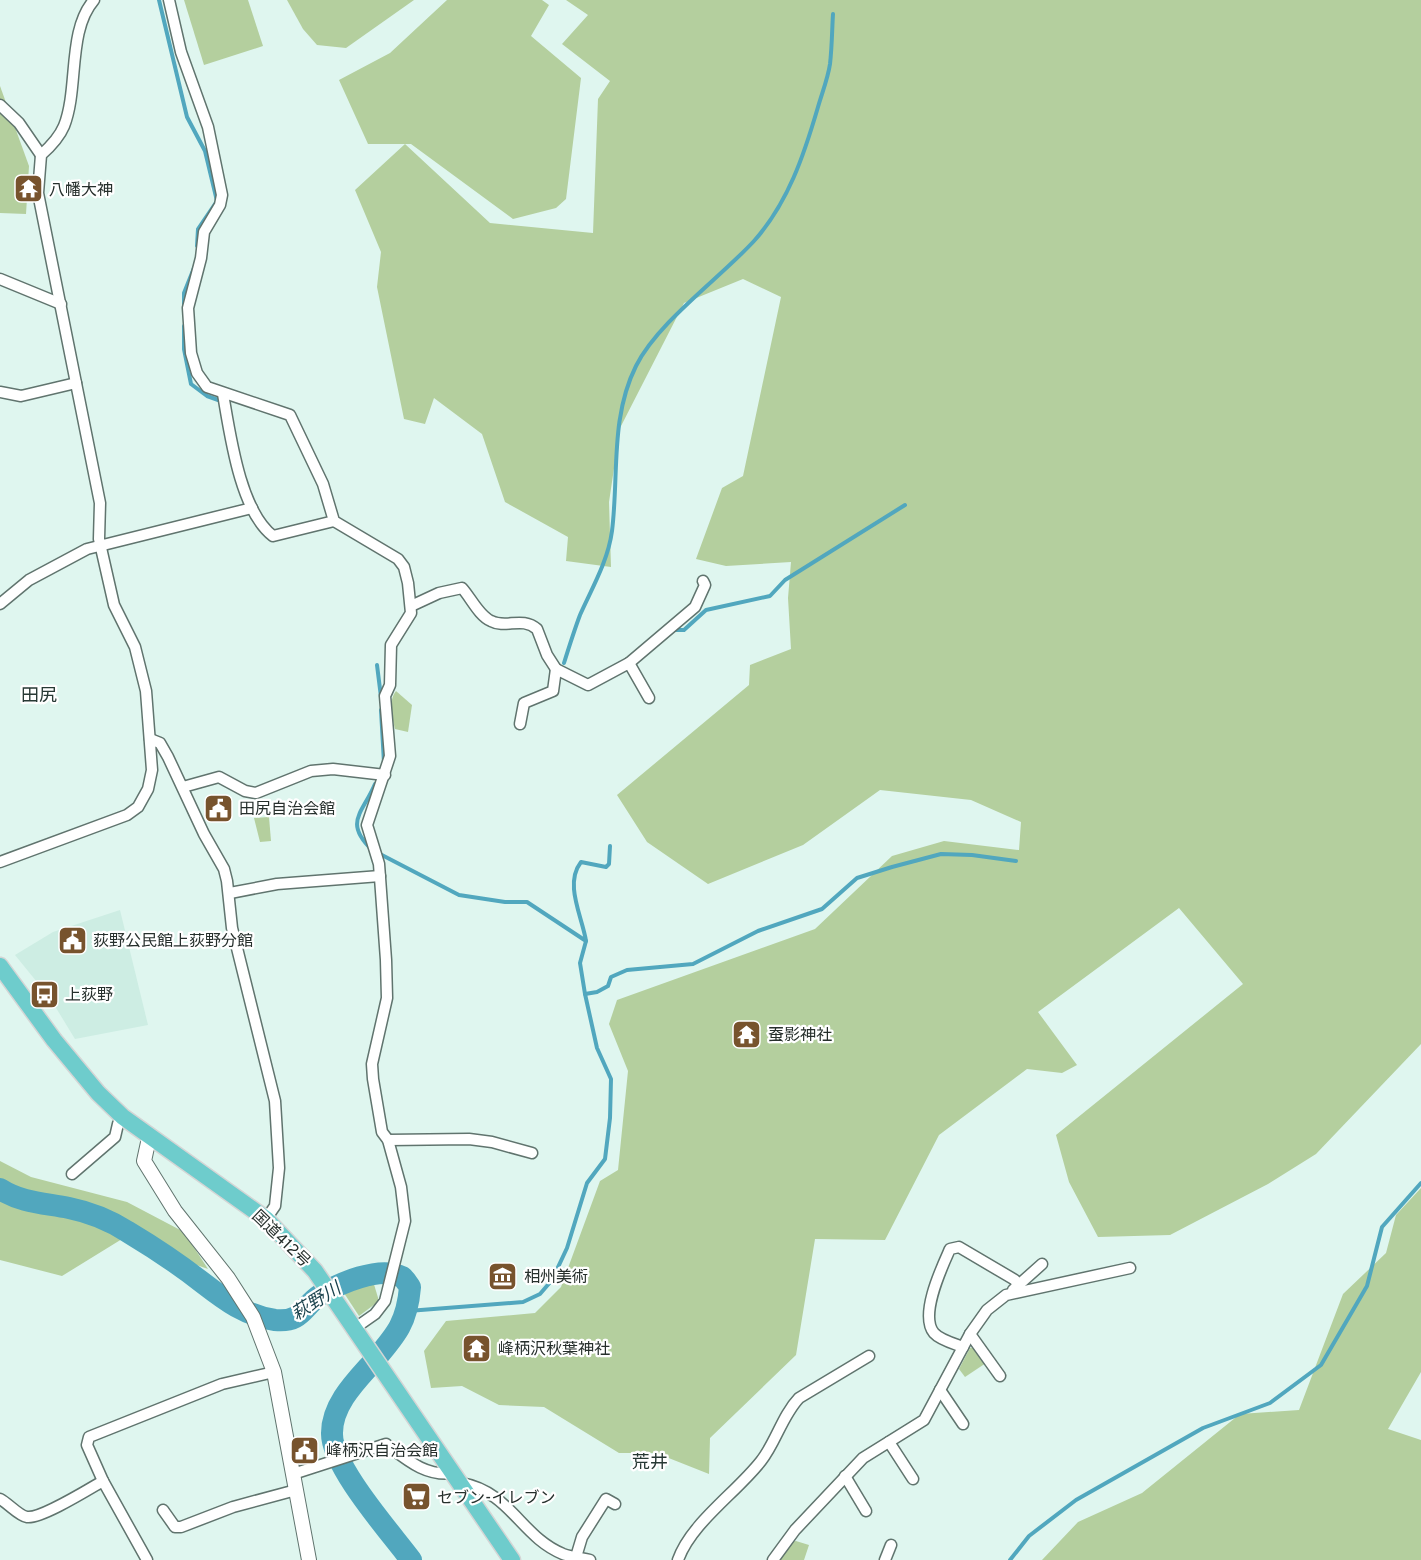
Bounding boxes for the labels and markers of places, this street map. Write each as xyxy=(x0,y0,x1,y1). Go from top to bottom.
temple icon: 八幡大神 xyxy=(12,173,44,205)
place label: 八幡大神 xyxy=(49,181,113,201)
public building icon: 田尻自治会館 xyxy=(202,792,234,824)
place label: 田尻自治会館 xyxy=(239,800,335,820)
public building icon: 荻野公民館上荻野分館 xyxy=(56,924,88,956)
place label: 荻野公民館上荻野分館 xyxy=(93,932,253,952)
bus stop icon: 上荻野 xyxy=(28,978,60,1010)
place label: 上荻野 xyxy=(65,986,113,1006)
temple icon: 蚕影神社 xyxy=(731,1018,763,1050)
place label: 蚕影神社 xyxy=(768,1026,832,1046)
museum icon: 相州美術 xyxy=(487,1260,519,1292)
place label: 相州美術 xyxy=(524,1268,588,1288)
temple icon: 峰柄沢秋葉神社 xyxy=(461,1332,493,1364)
place label: 峰柄沢秋葉神社 xyxy=(498,1340,610,1360)
public building icon: 峰柄沢自治会館 xyxy=(289,1434,321,1466)
place label: 峰柄沢自治会館 xyxy=(326,1442,438,1462)
supermarket icon: セブン-イレブン xyxy=(400,1481,432,1513)
place label: セブン-イレブン xyxy=(437,1489,555,1509)

